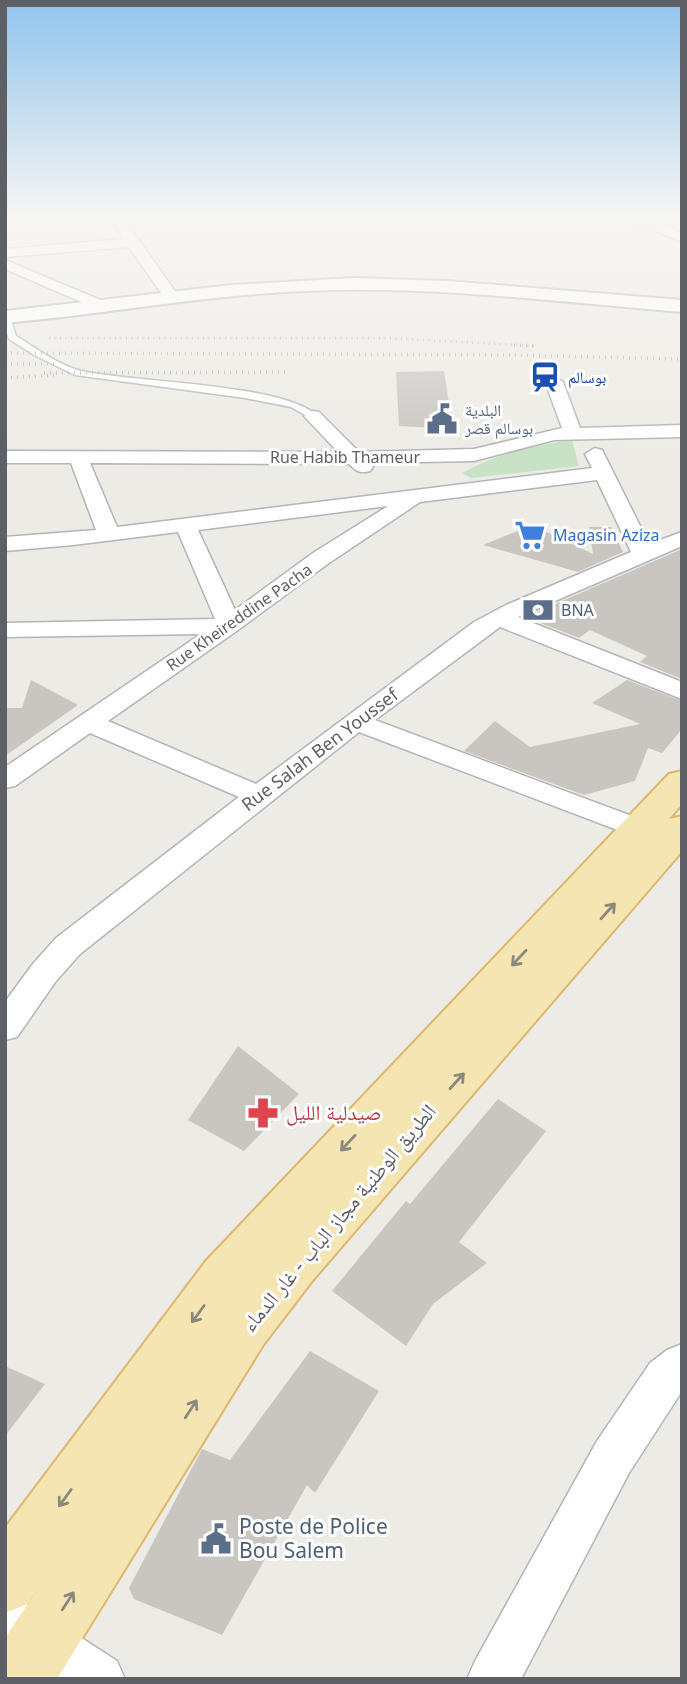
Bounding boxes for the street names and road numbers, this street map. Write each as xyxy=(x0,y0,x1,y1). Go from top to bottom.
street label: Rue Habib Thameur xyxy=(270,446,420,468)
street label: Rue Kheireddine Pacha xyxy=(162,558,316,676)
street label: Rue Salah Ben Youssef xyxy=(236,682,403,816)
street label: الطريق الوطنية مجاز الباب - غار الدماء xyxy=(235,1098,442,1337)

